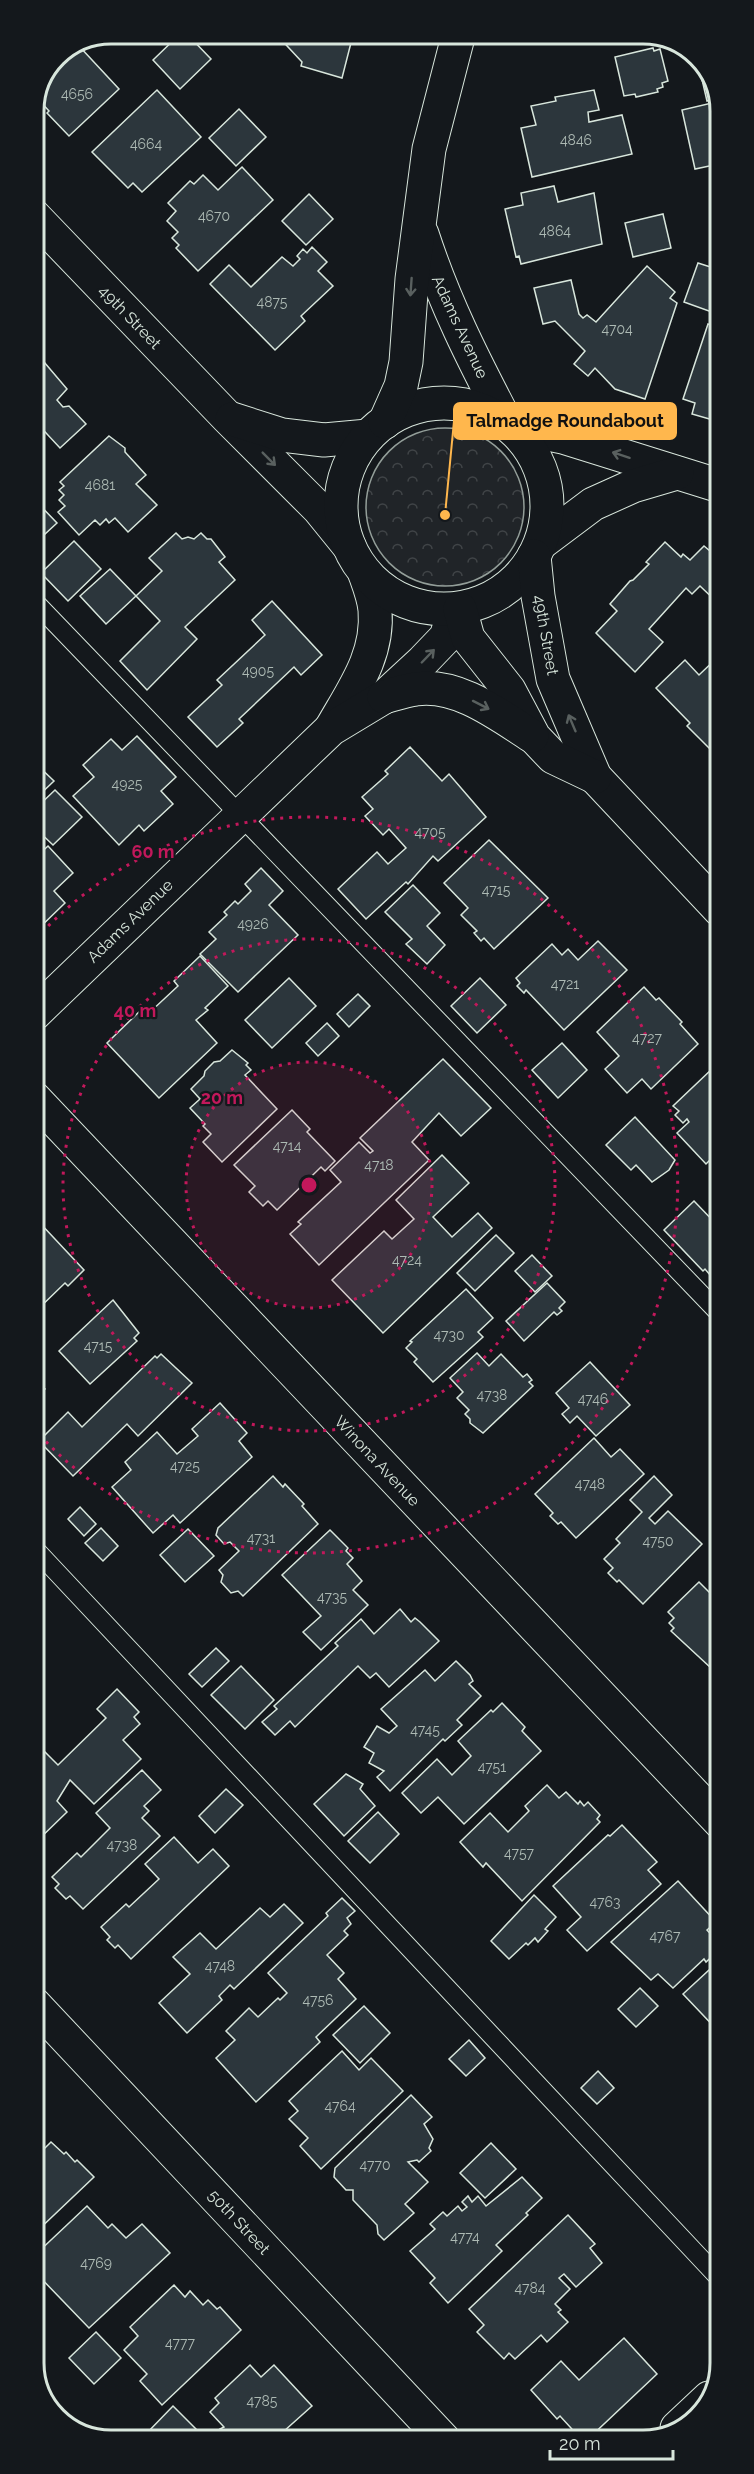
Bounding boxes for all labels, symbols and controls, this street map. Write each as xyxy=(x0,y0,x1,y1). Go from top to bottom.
house number: 4656 xyxy=(61,86,93,102)
house number: 4846 xyxy=(560,132,592,148)
house number: 4664 xyxy=(130,136,162,152)
house number: 4670 xyxy=(198,208,230,224)
house number: 4864 xyxy=(539,223,571,239)
street label: Adams Avenue xyxy=(428,272,492,382)
one-way arrow xyxy=(406,277,417,297)
street label: 49th Street xyxy=(95,281,165,353)
house number: 4875 xyxy=(257,294,288,310)
house number: 4704 xyxy=(601,321,633,337)
callout: Talmadge Roundabout xyxy=(454,403,676,439)
text: Talmadge Roundabout xyxy=(466,410,664,431)
one-way arrow xyxy=(612,449,631,460)
one-way arrow xyxy=(262,452,277,467)
house number: 4681 xyxy=(85,477,115,493)
street label: 49th Street xyxy=(530,593,563,677)
one-way arrow xyxy=(420,649,435,664)
house number: 4905 xyxy=(242,663,274,679)
one-way arrow xyxy=(471,700,489,711)
one-way arrow xyxy=(566,715,577,733)
house number: 4925 xyxy=(112,776,143,792)
house number: 4705 xyxy=(414,824,446,840)
text: 60 m xyxy=(131,841,175,862)
street label: Adams Avenue xyxy=(83,875,177,967)
house number: 4715 xyxy=(482,882,511,898)
house number: 4926 xyxy=(237,916,269,932)
house number: 4721 xyxy=(551,976,579,992)
text: 40 m xyxy=(114,1000,156,1021)
house number: 4727 xyxy=(632,1030,662,1046)
text: 20 m xyxy=(201,1087,243,1108)
house number: 4714 xyxy=(273,1138,302,1154)
house number: 4718 xyxy=(364,1157,394,1173)
centre of rings xyxy=(299,1175,319,1195)
house number: 4724 xyxy=(392,1252,422,1268)
house number: 4730 xyxy=(433,1327,465,1343)
house number: 4715 xyxy=(84,1338,113,1354)
house number: 4738 xyxy=(477,1387,507,1403)
house number: 4746 xyxy=(578,1391,608,1407)
street label: Winona Avenue xyxy=(330,1412,424,1510)
house number: 4725 xyxy=(170,1458,200,1474)
house number: 4748 xyxy=(575,1476,605,1492)
house number: 4731 xyxy=(247,1530,275,1546)
house number: 4750 xyxy=(642,1533,674,1549)
house number: 4735 xyxy=(317,1589,347,1605)
house number: 4745 xyxy=(410,1722,440,1738)
house number: 4751 xyxy=(478,1759,506,1775)
house number: 4738 xyxy=(107,1837,137,1853)
house number: 4757 xyxy=(504,1845,534,1861)
house number: 4763 xyxy=(590,1894,620,1910)
house number: 4767 xyxy=(650,1928,681,1944)
house number: 4748 xyxy=(205,1958,235,1974)
house number: 4756 xyxy=(303,1992,333,2008)
house number: 4764 xyxy=(324,2098,356,2114)
house number: 4770 xyxy=(359,2157,391,2173)
street label: 50th Street xyxy=(204,2186,274,2259)
house number: 4774 xyxy=(450,2229,480,2245)
house number: 4769 xyxy=(80,2255,112,2271)
house number: 4784 xyxy=(514,2280,546,2296)
house number: 4777 xyxy=(165,2335,196,2351)
house number: 4785 xyxy=(247,2393,278,2409)
scale bar xyxy=(550,2423,673,2461)
text: 20 m xyxy=(559,2433,601,2454)

